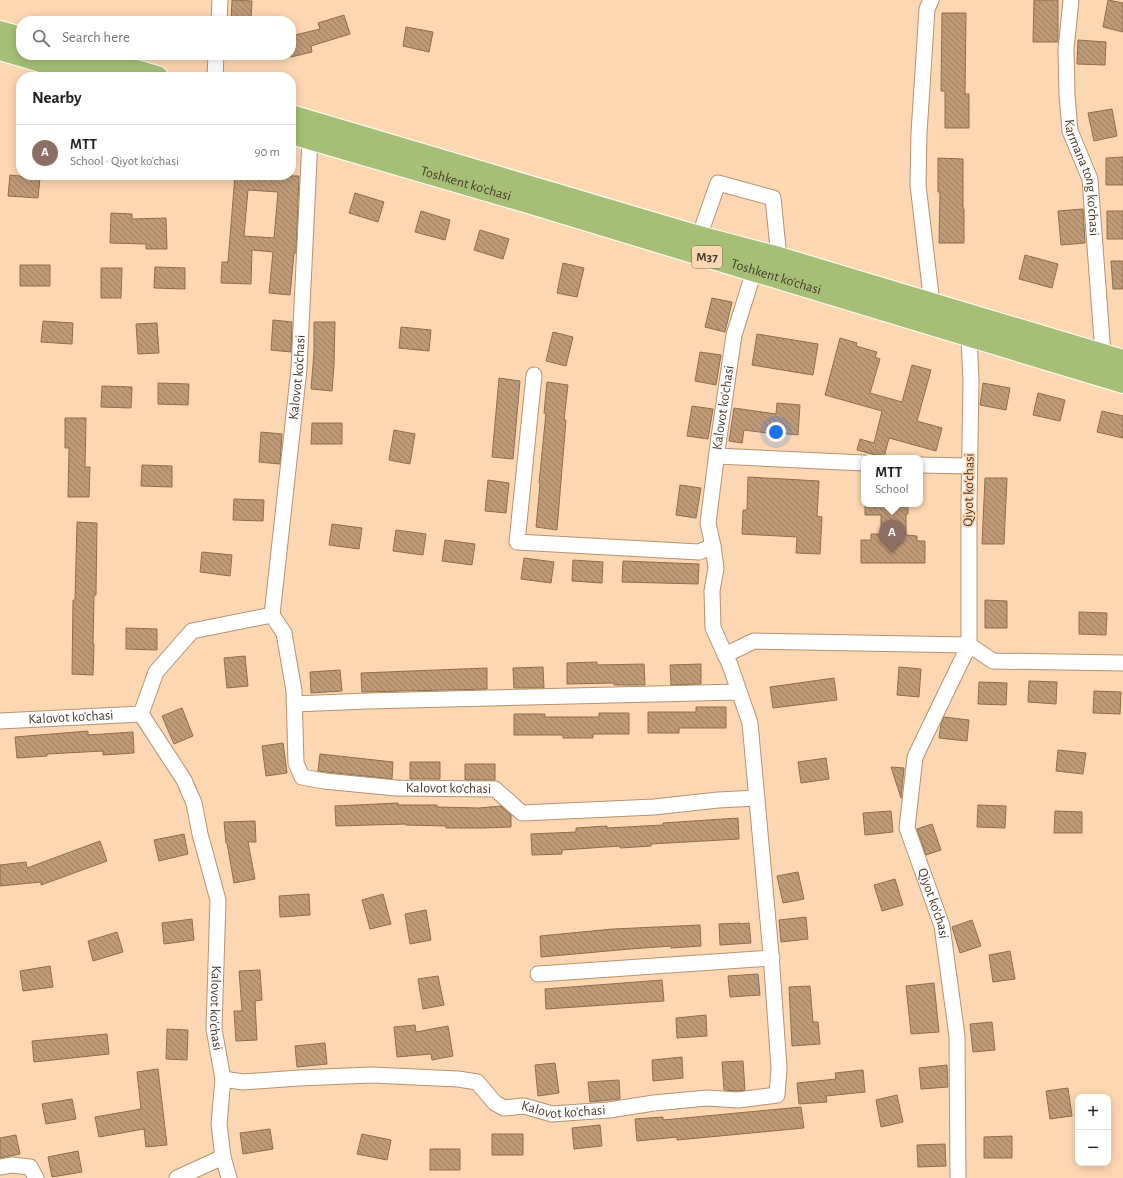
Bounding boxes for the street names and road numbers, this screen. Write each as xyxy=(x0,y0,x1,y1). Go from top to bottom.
street label: Karmana tong ko'chasi xyxy=(1062,118,1101,237)
street label: Toshkent ko'chasi xyxy=(419,164,513,204)
road number: M37 xyxy=(692,246,722,268)
street label: Toshkent ko'chasi xyxy=(729,257,823,297)
street label: Kalovot ko'chasi xyxy=(286,334,308,421)
street label: Kalovot ko'chasi xyxy=(710,364,736,451)
street label: Qiyot ko'chasi xyxy=(961,453,977,527)
street label: Kalovot ko'chasi xyxy=(28,708,114,727)
street label: Kalovot ko'chasi xyxy=(406,781,491,796)
street label: Qiyot ko'chasi xyxy=(915,866,951,940)
street label: Kalovot ko'chasi xyxy=(207,965,225,1052)
street label: Kalovot ko'chasi xyxy=(520,1099,606,1121)

